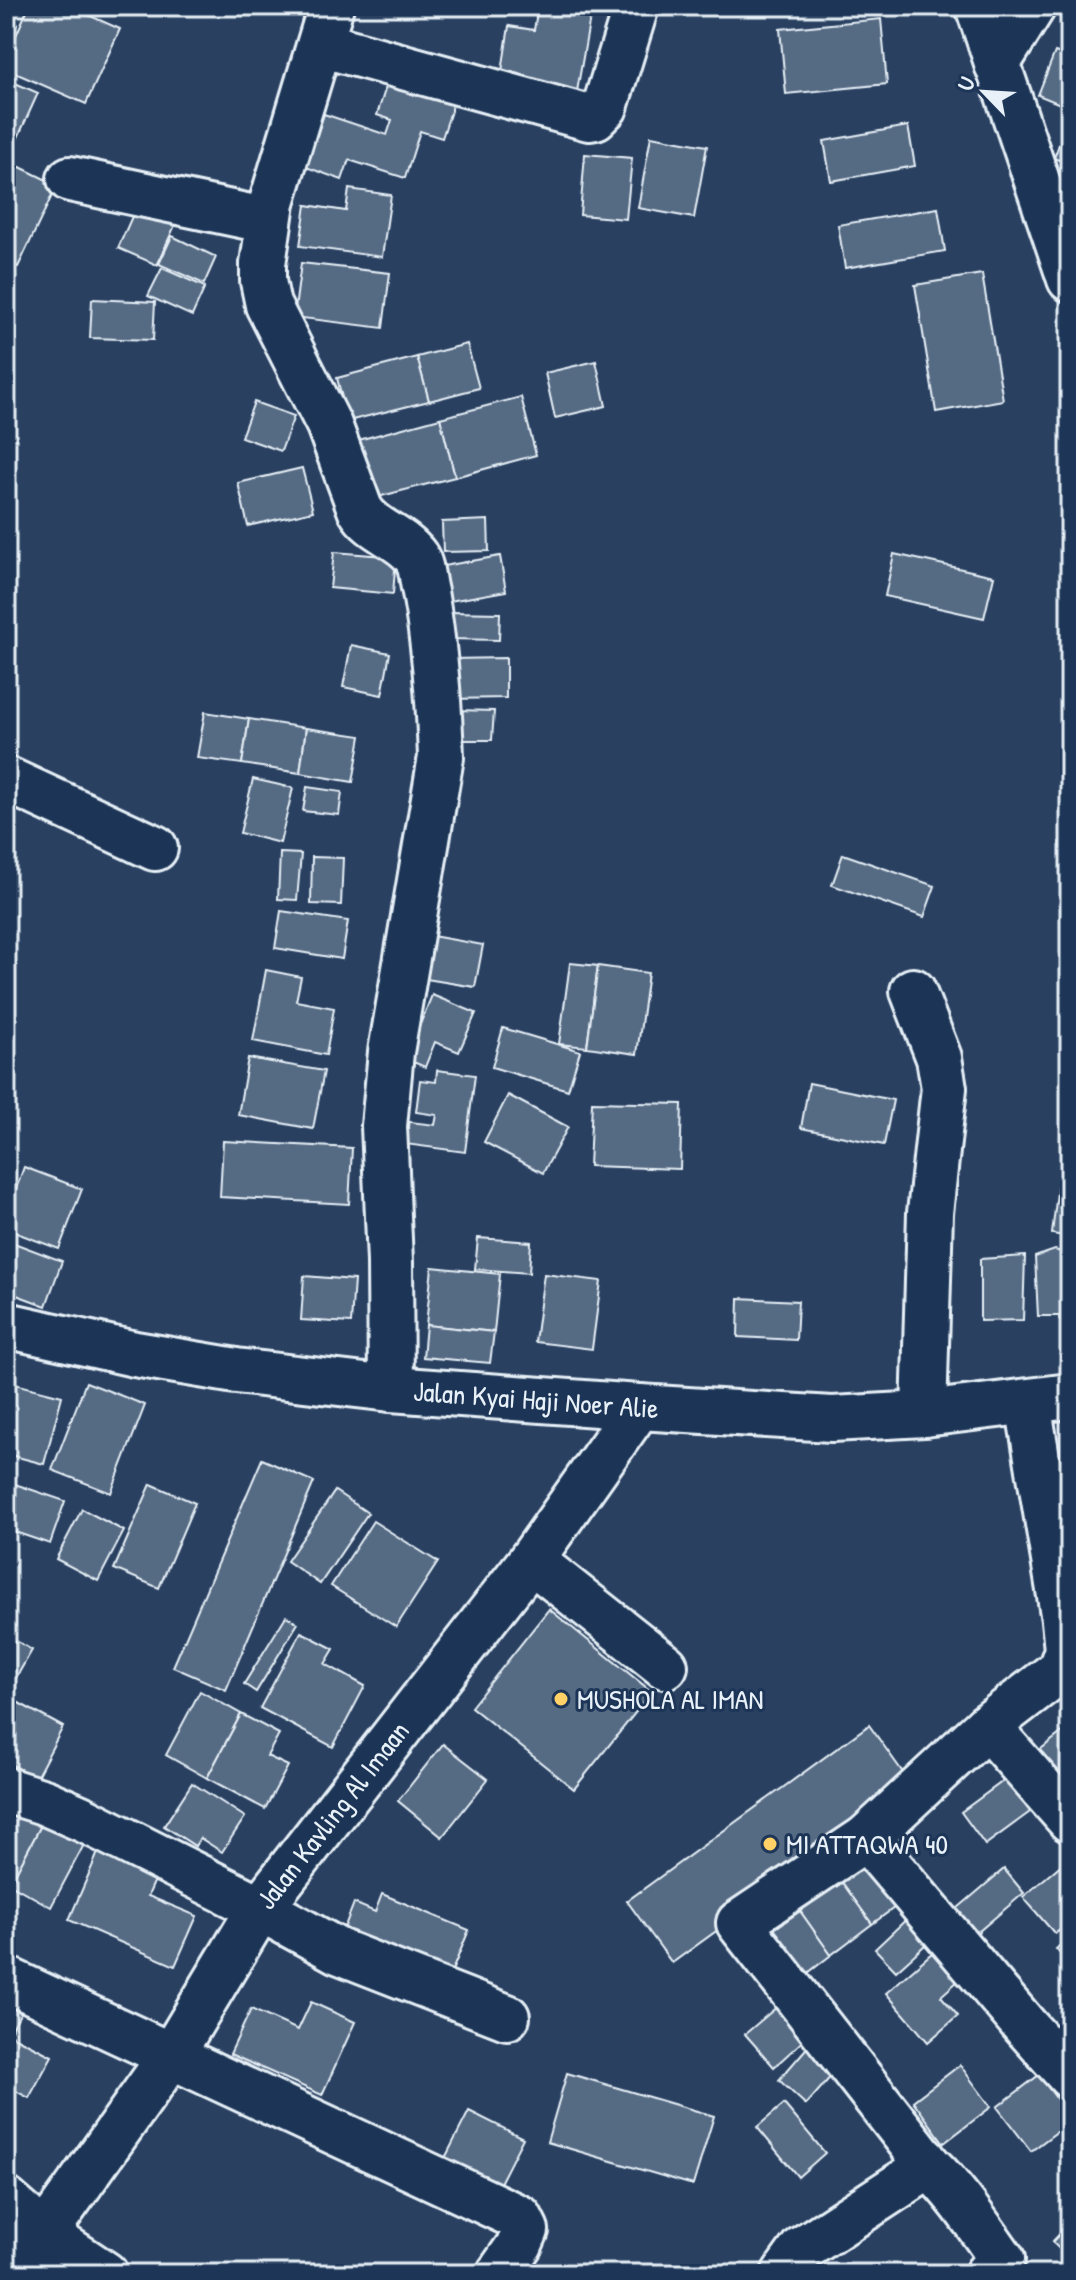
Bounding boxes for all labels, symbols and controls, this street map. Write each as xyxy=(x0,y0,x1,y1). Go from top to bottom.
north arrow xyxy=(944,52,1024,132)
text: U xyxy=(950,72,982,95)
street label: Jalan Kyai Haji Noer Alie xyxy=(412,1372,660,1427)
place label: MUSHOLA AL IMAN xyxy=(577,1680,763,1718)
marker: MUSHOLA AL IMAN xyxy=(552,1690,570,1708)
street label: Jalan Kavling Al Imaan xyxy=(247,1713,418,1917)
place label: MI ATTAQWA 40 xyxy=(786,1825,948,1863)
marker: MI ATTAQWA 40 xyxy=(761,1835,779,1853)

